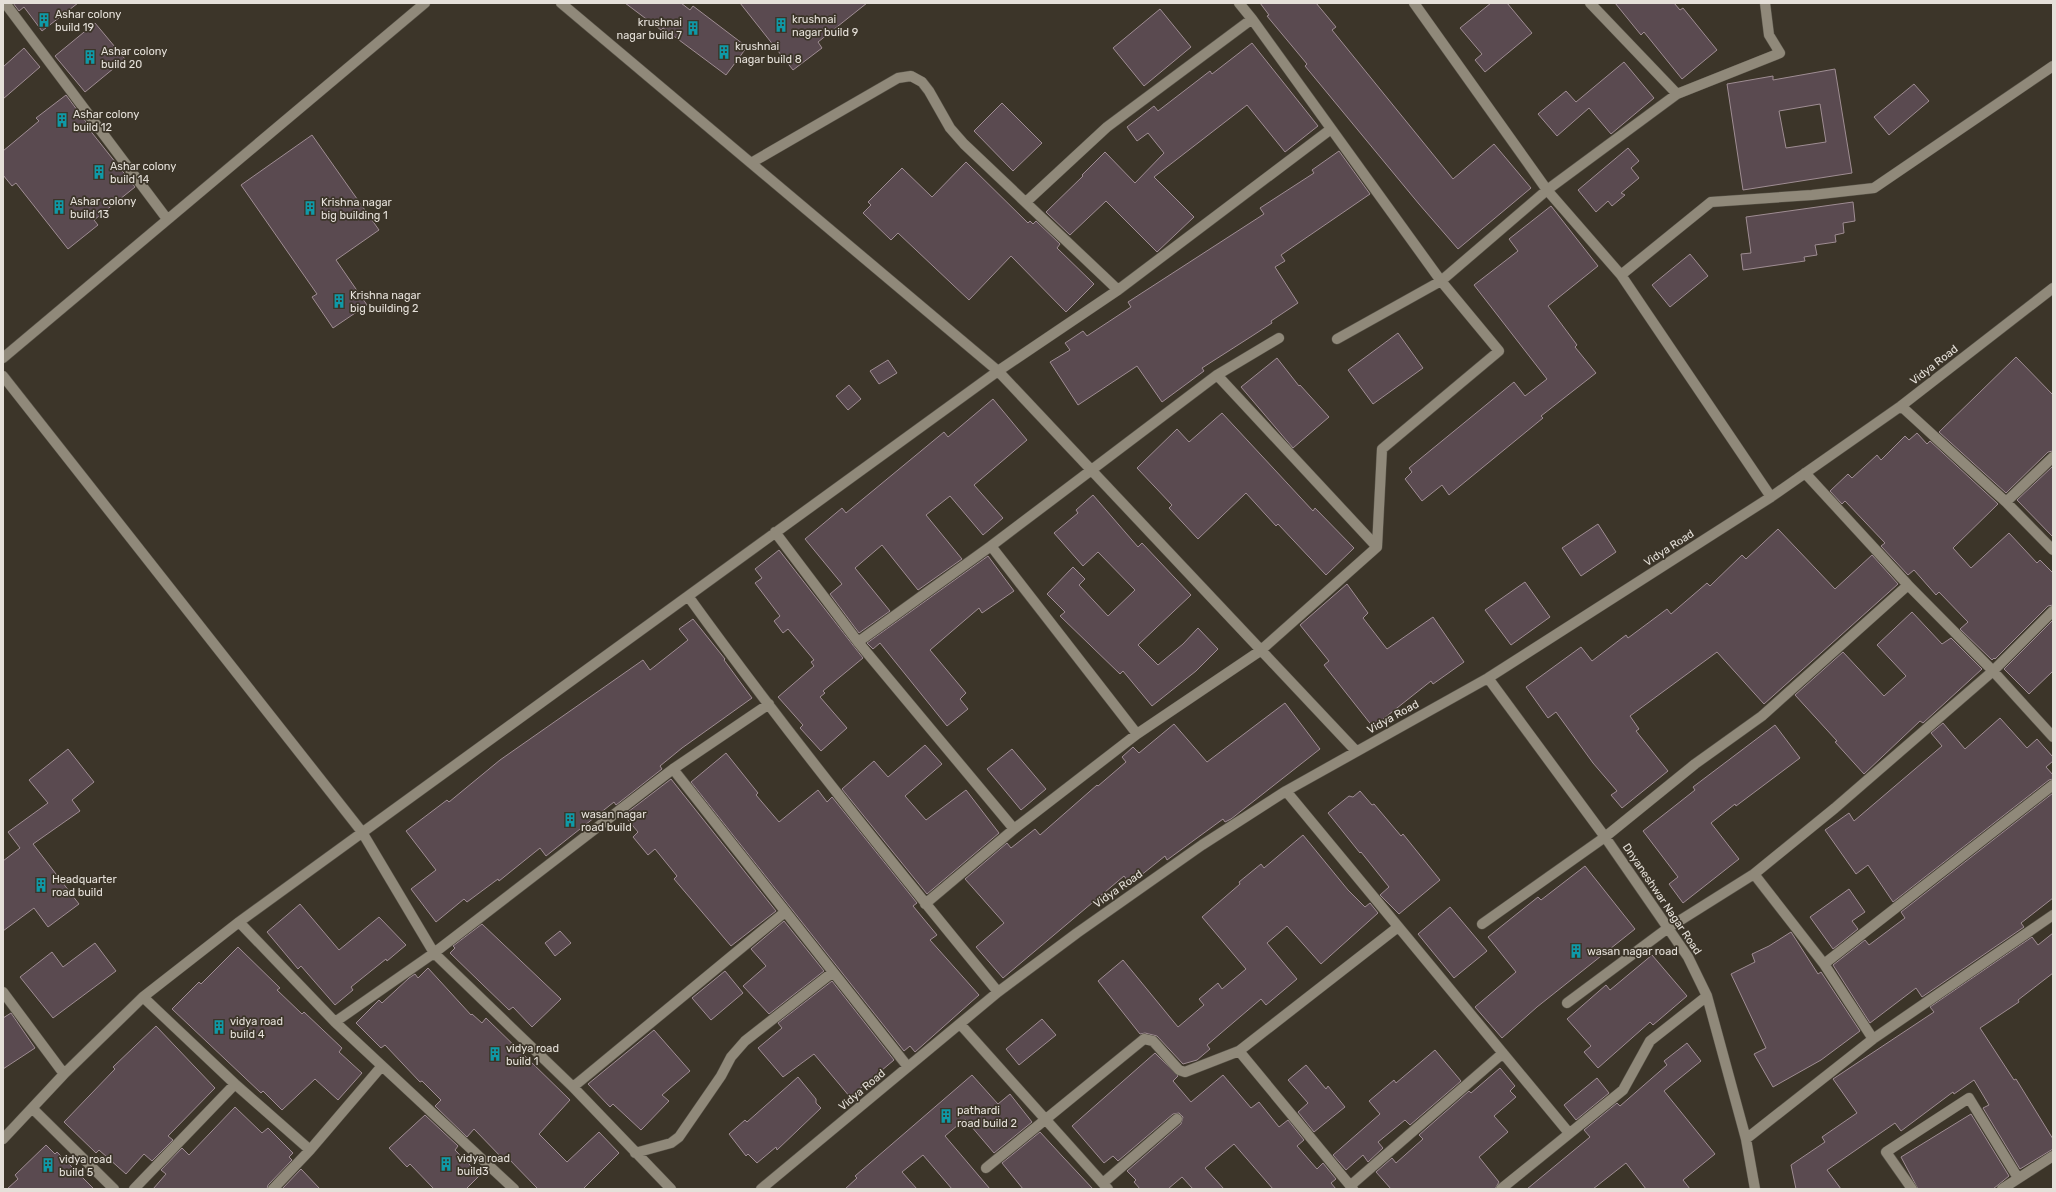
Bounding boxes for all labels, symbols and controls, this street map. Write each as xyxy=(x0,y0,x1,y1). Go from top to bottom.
place label: Ashar colony build 19 xyxy=(55,8,121,34)
building icon: Ashar colony build 19 xyxy=(36,12,52,28)
place label: krushnai nagar build 9 xyxy=(792,13,858,39)
place label: krushnai nagar build 7 xyxy=(617,16,682,42)
building icon: krushnai nagar build 9 xyxy=(773,17,789,33)
building icon: krushnai nagar build 7 xyxy=(685,20,701,36)
place label: krushnai nagar build 8 xyxy=(735,40,802,66)
building icon: krushnai nagar build 8 xyxy=(716,44,732,60)
place label: Ashar colony build 20 xyxy=(101,45,167,71)
building icon: Ashar colony build 20 xyxy=(82,49,98,65)
place label: Ashar colony build 12 xyxy=(73,108,139,134)
building icon: Ashar colony build 12 xyxy=(54,112,70,128)
place label: Ashar colony build 14 xyxy=(110,160,176,186)
building icon: Ashar colony build 14 xyxy=(91,164,107,180)
place label: Ashar colony build 13 xyxy=(70,195,136,221)
place label: Krishna nagar big building 1 xyxy=(321,196,393,222)
building icon: Ashar colony build 13 xyxy=(51,199,67,215)
building icon: Krishna nagar big building 1 xyxy=(302,200,318,216)
place label: Krishna nagar big building 2 xyxy=(350,289,422,315)
building icon: Krishna nagar big building 2 xyxy=(331,293,347,309)
street label: Vidya Road xyxy=(1908,342,1960,388)
street label: Vidya Road xyxy=(1642,527,1696,569)
street label: Vidya Road xyxy=(1365,697,1421,737)
place label: wasan nagar road build xyxy=(581,808,647,834)
building icon: wasan nagar road build xyxy=(562,812,578,828)
street label: Dnyaneshwar Nagar Road xyxy=(1620,841,1704,957)
street label: Vidya Road xyxy=(1091,867,1145,911)
place label: Headquarter road build xyxy=(52,873,118,899)
building icon: Headquarter road build xyxy=(33,877,49,893)
building icon: wasan nagar road xyxy=(1568,943,1584,959)
place label: wasan nagar road xyxy=(1587,945,1678,958)
place label: vidya road build 4 xyxy=(230,1015,283,1041)
building icon: vidya road build 4 xyxy=(211,1019,227,1035)
place label: vidya road build 1 xyxy=(506,1042,559,1068)
building icon: vidya road build 1 xyxy=(487,1046,503,1062)
street label: Vidya Road xyxy=(836,1067,888,1113)
place label: pathardi road build 2 xyxy=(957,1104,1017,1130)
building icon: pathardi road build 2 xyxy=(938,1108,954,1124)
place label: vidya road build3 xyxy=(457,1152,510,1178)
place label: vidya road build 5 xyxy=(59,1153,112,1179)
building icon: vidya road build3 xyxy=(438,1156,454,1172)
building icon: vidya road build 5 xyxy=(40,1157,56,1173)

